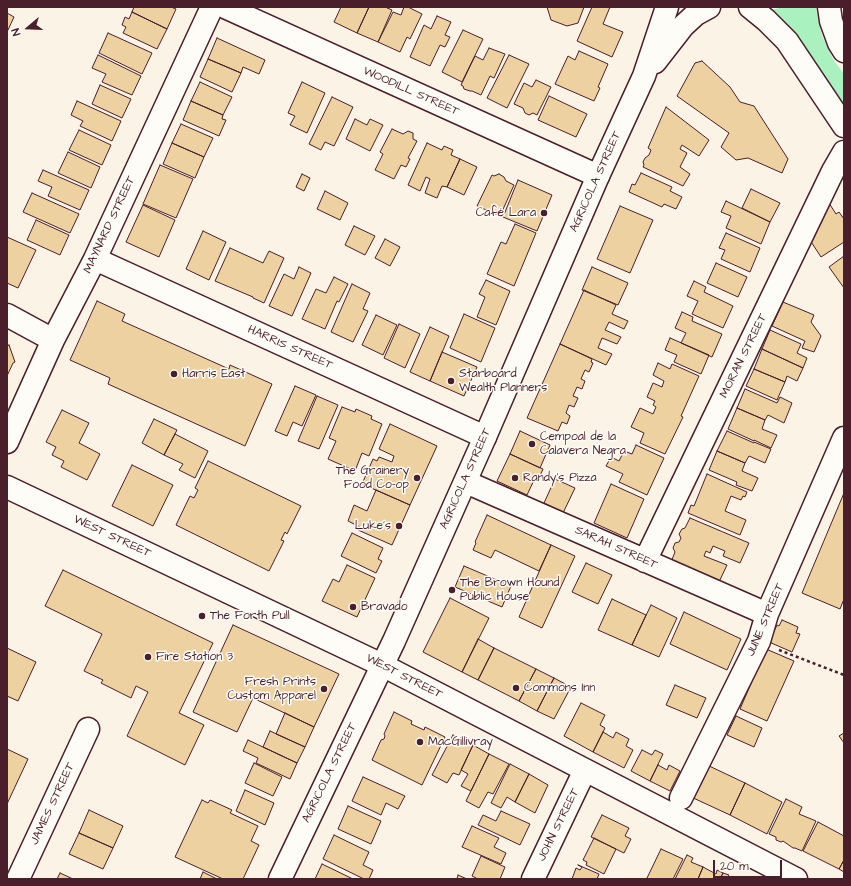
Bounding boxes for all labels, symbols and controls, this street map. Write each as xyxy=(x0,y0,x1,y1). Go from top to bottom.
north arrow xyxy=(8,8,48,48)
text: N xyxy=(8,26,24,38)
street label: WOODILL STREET xyxy=(361,64,461,120)
street label: AGRICOLA STREET xyxy=(567,129,625,235)
street label: MAYNARD STREET xyxy=(81,174,139,276)
place label: Café Lara xyxy=(476,206,536,220)
marker: Café Lara xyxy=(539,208,549,218)
street label: MORAN STREET xyxy=(717,312,771,400)
street label: HARRIS STREET xyxy=(245,323,335,373)
place label: Harris East xyxy=(182,367,245,381)
place label: Starboard Wealth Planners xyxy=(459,367,547,395)
marker: Harris East xyxy=(169,369,179,379)
marker: Starboard Wealth Planners xyxy=(446,376,456,386)
street label: AGRICOLA STREET xyxy=(437,426,495,532)
place label: Cempoal de la Calavera Negra xyxy=(540,430,626,458)
marker: Cempoal de la Calavera Negra xyxy=(527,439,537,449)
place label: The Grainery Food Co-op xyxy=(336,464,409,492)
place label: Randy's Pizza xyxy=(523,471,597,485)
marker: The Grainery Food Co-op xyxy=(412,473,422,483)
marker: Randy's Pizza xyxy=(510,473,520,483)
street label: WEST STREET xyxy=(71,513,153,561)
place label: Luke's xyxy=(355,519,391,533)
marker: Luke's xyxy=(394,521,404,531)
street label: SARAH STREET xyxy=(572,523,660,573)
place label: The Brown Hound Public House xyxy=(460,576,559,604)
street label: JUNE STREET xyxy=(744,581,788,659)
marker: The Brown Hound Public House xyxy=(447,585,457,595)
place label: Bravado xyxy=(361,600,407,614)
marker: Bravado xyxy=(348,602,358,612)
place label: The Forth Pull xyxy=(210,609,290,623)
marker: The Forth Pull xyxy=(197,611,207,621)
place label: Fire Station 3 xyxy=(156,650,233,664)
marker: Fire Station 3 xyxy=(143,652,153,662)
street label: WEST STREET xyxy=(363,652,445,702)
place label: Fresh Prints Custom Apparel xyxy=(227,675,316,703)
place label: Commons Inn xyxy=(524,681,595,695)
marker: Commons Inn xyxy=(511,683,521,693)
marker: Fresh Prints Custom Apparel xyxy=(319,684,329,694)
street label: AGRICOLA STREET xyxy=(300,721,360,825)
place label: MacGillivray xyxy=(428,735,493,749)
marker: MacGillivray xyxy=(415,737,425,747)
street label: JAMES STREET xyxy=(28,761,78,847)
street label: JOHN STREET xyxy=(535,786,583,864)
scale bar xyxy=(715,852,784,878)
text: 20 m xyxy=(720,858,749,875)

